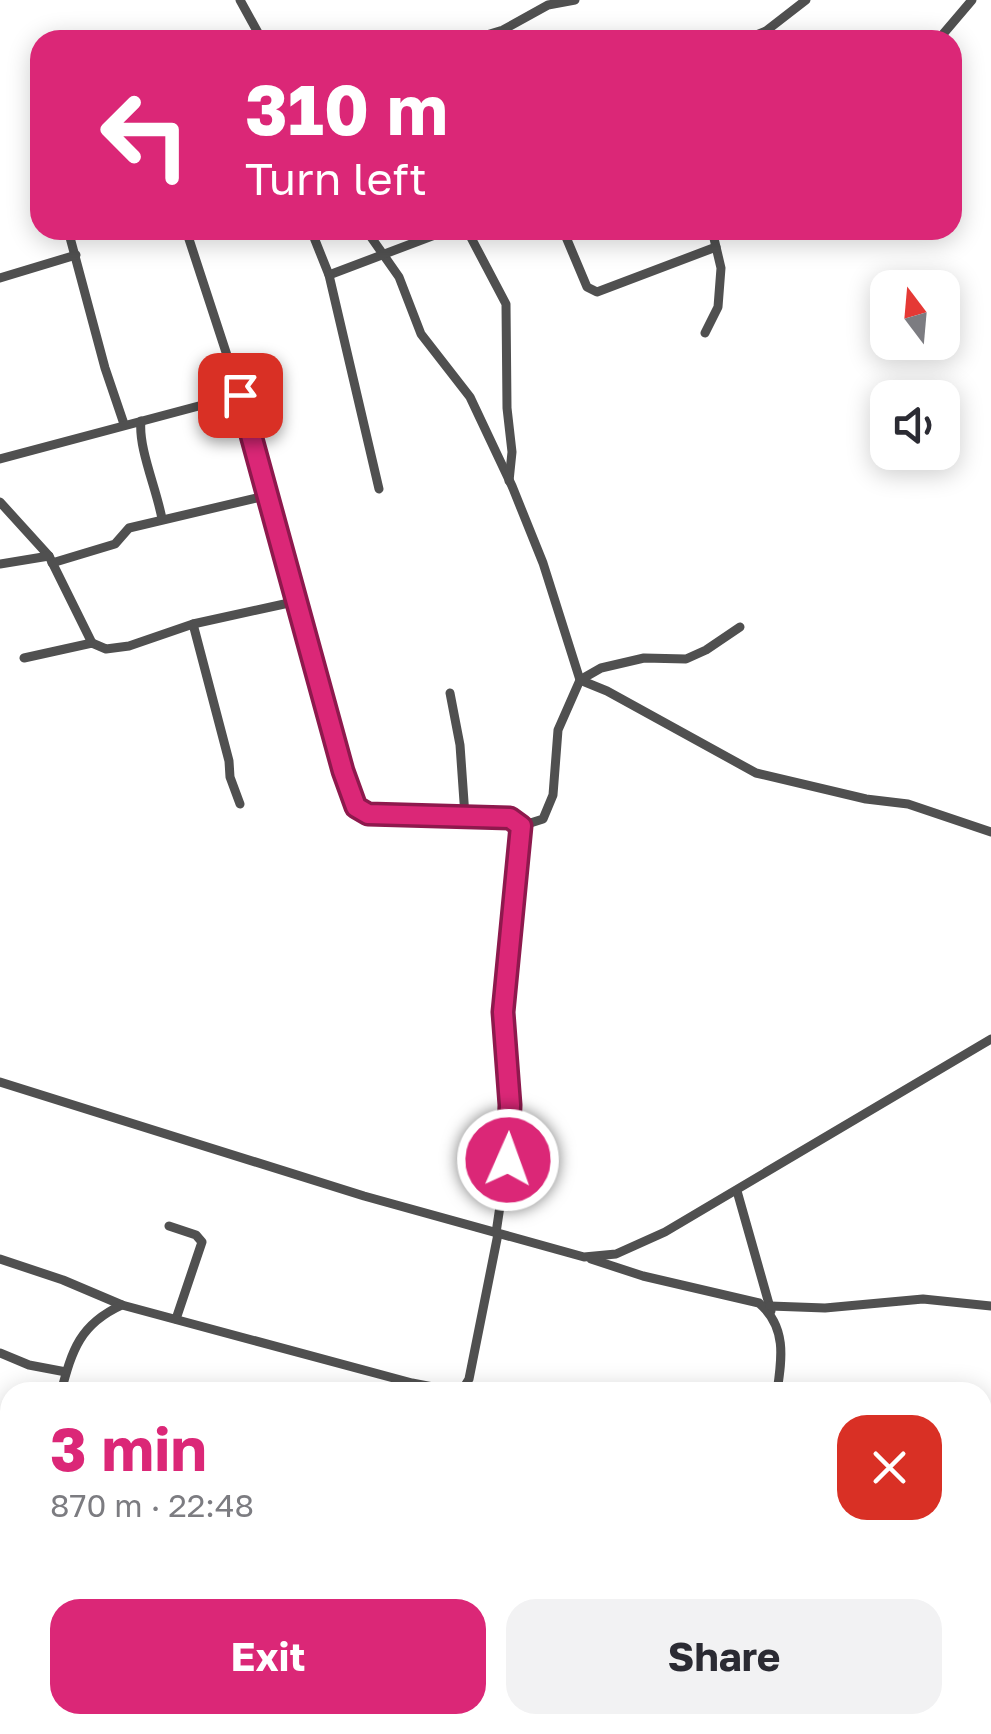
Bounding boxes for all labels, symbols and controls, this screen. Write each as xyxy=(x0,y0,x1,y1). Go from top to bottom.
text: 310 m xyxy=(245,66,448,150)
icon: left xyxy=(80,70,210,200)
text: Turn left xyxy=(245,151,427,205)
north arrow xyxy=(870,270,960,360)
map controls xyxy=(870,270,960,470)
pin xyxy=(198,353,283,438)
icon: arrive xyxy=(213,368,268,423)
button: sound xyxy=(870,380,960,470)
position arrow xyxy=(456,1108,560,1212)
text: 3 min xyxy=(50,1412,207,1484)
button: close xyxy=(837,1415,942,1520)
text: 870 m · 22:48 xyxy=(50,1486,254,1524)
button: Exit xyxy=(50,1599,486,1714)
button: Share xyxy=(506,1599,942,1714)

